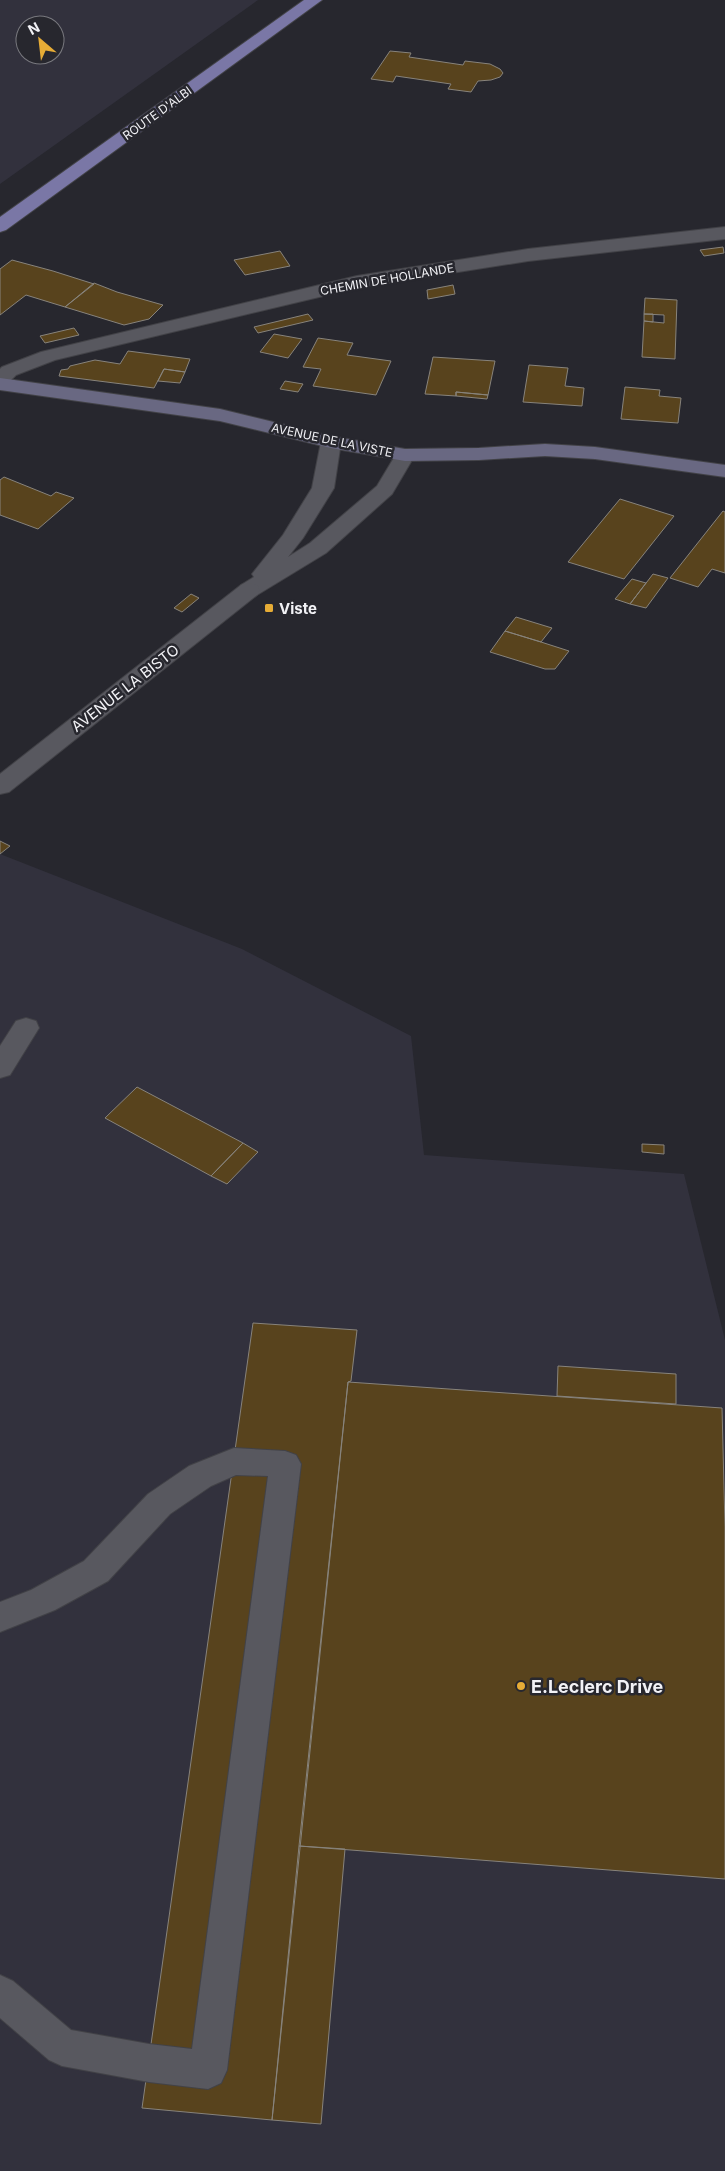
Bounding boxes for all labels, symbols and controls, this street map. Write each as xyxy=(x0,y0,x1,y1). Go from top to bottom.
north arrow xyxy=(15,15,65,65)
text: N xyxy=(25,18,42,38)
street label: ROUTE D'ALBI xyxy=(120,83,194,143)
street label: CHEMIN DE HOLLANDE xyxy=(319,260,455,298)
street label: AVENUE DE LA VISTE xyxy=(270,420,394,460)
place label: Viste xyxy=(279,599,317,618)
marker: Viste xyxy=(263,602,275,614)
street label: AVENUE LA BISTO xyxy=(67,640,183,736)
place label: E.Leclerc Drive xyxy=(531,1676,664,1697)
marker: E.Leclerc Drive xyxy=(515,1680,527,1692)

